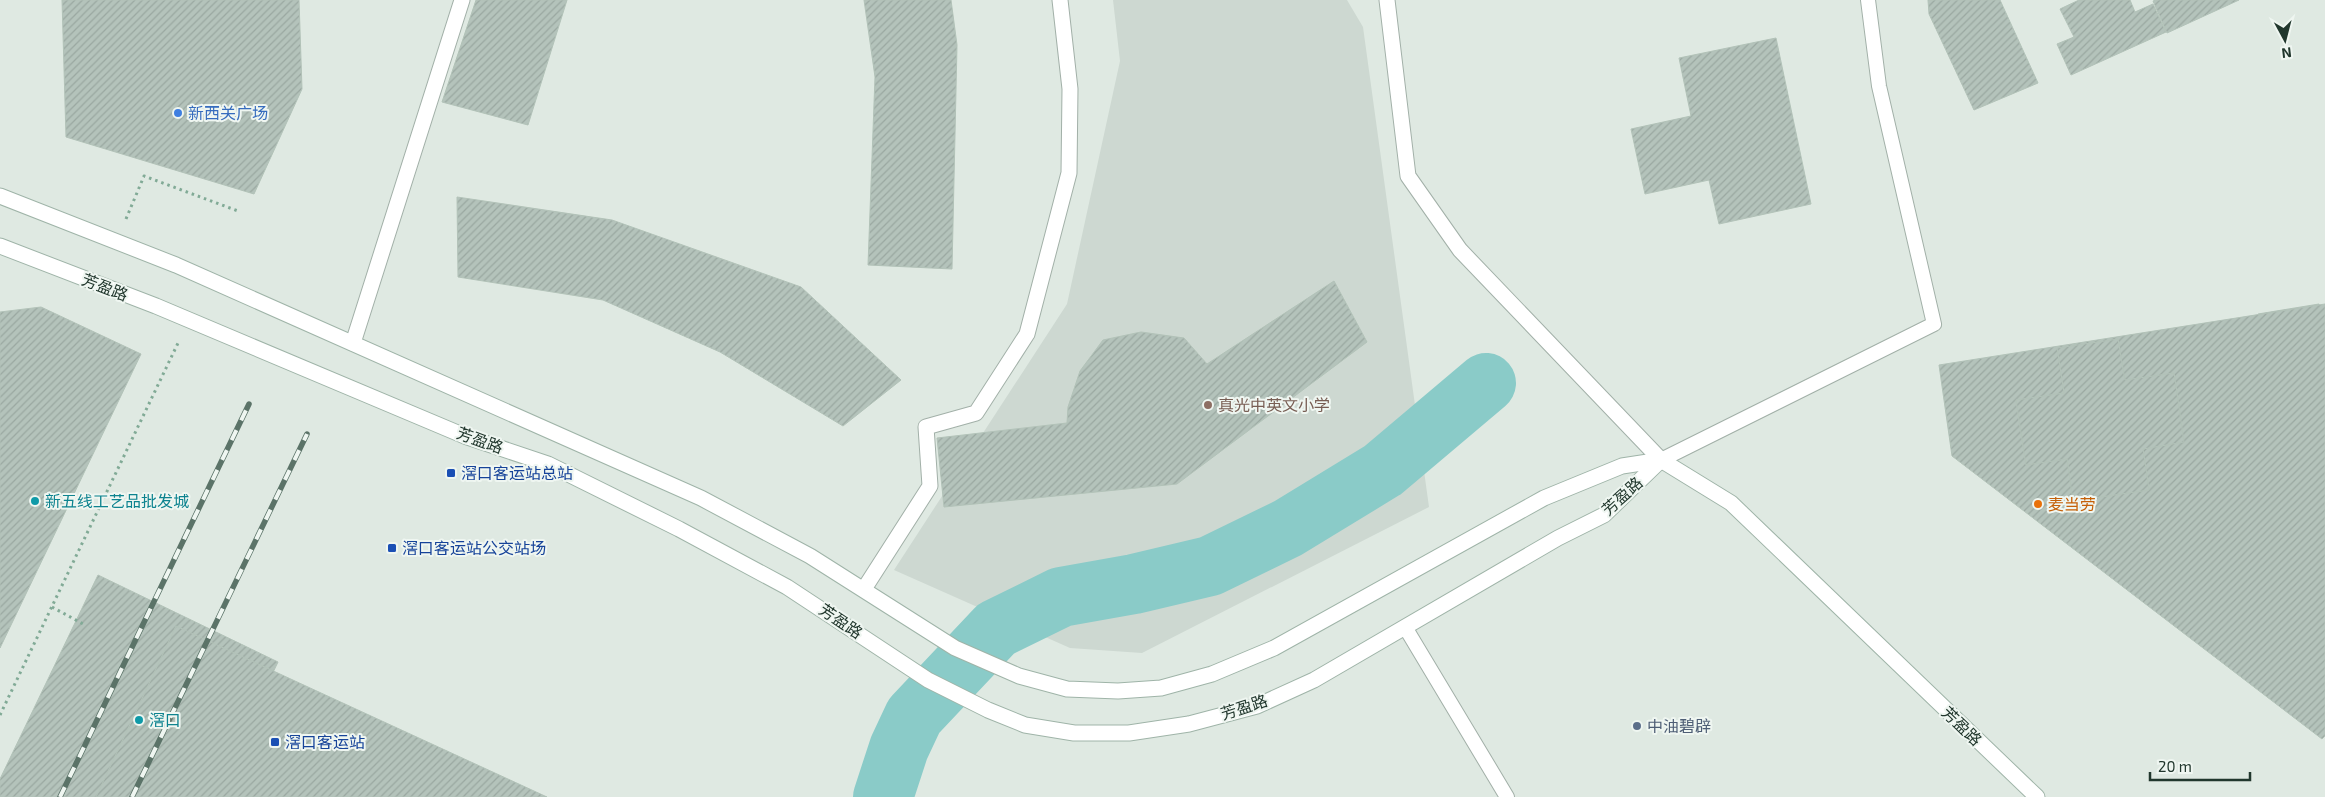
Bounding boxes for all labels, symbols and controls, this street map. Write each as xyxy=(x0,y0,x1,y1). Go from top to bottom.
north arrow xyxy=(2260,15,2310,65)
text: N xyxy=(2281,44,2293,62)
place label: 新西关广场 xyxy=(188,103,268,122)
marker: 新西关广场 xyxy=(172,107,184,119)
street label: 芳盈路 xyxy=(79,269,131,304)
place label: 真光中英文小学 xyxy=(1218,395,1330,414)
marker: 真光中英文小学 xyxy=(1202,399,1214,411)
street label: 芳盈路 xyxy=(454,422,506,457)
place label: 滘口客运站总站 xyxy=(461,463,573,482)
marker: 滘口客运站总站 xyxy=(445,467,457,479)
street label: 芳盈路 xyxy=(1597,473,1646,519)
place label: 新五线工艺品批发城 xyxy=(45,491,189,510)
place label: 麦当劳 xyxy=(2048,494,2096,513)
marker: 新五线工艺品批发城 xyxy=(29,495,41,507)
marker: 麦当劳 xyxy=(2032,498,2044,510)
place label: 滘口客运站公交站场 xyxy=(402,538,546,557)
marker: 滘口客运站公交站场 xyxy=(386,542,398,554)
street label: 芳盈路 xyxy=(816,599,866,642)
street label: 芳盈路 xyxy=(1218,690,1270,723)
street label: 芳盈路 xyxy=(1938,702,1986,749)
place label: 滘口 xyxy=(149,710,181,729)
marker: 滘口 xyxy=(133,714,145,726)
place label: 中油碧辟 xyxy=(1647,716,1711,735)
marker: 中油碧辟 xyxy=(1631,720,1643,732)
place label: 滘口客运站 xyxy=(285,732,365,751)
marker: 滘口客运站 xyxy=(269,736,281,748)
scale bar xyxy=(2150,750,2250,782)
text: 20 m xyxy=(2158,757,2192,775)

